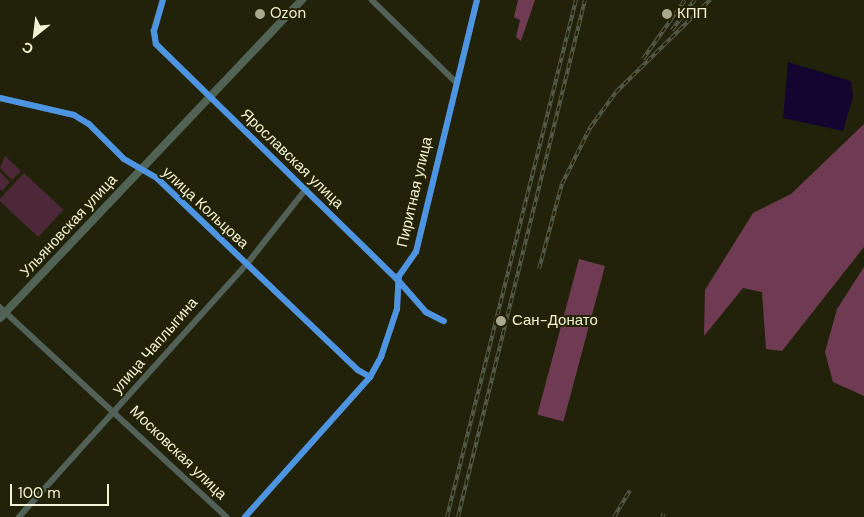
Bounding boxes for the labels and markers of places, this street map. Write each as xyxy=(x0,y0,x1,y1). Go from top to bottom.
place label: Ozon xyxy=(270,5,306,23)
place label: КПП xyxy=(677,5,707,23)
marker: Ozon xyxy=(254,8,266,20)
marker: КПП xyxy=(661,8,673,20)
place label: Сан-Донато xyxy=(512,312,598,330)
marker: Сан-Донато xyxy=(494,314,508,328)

